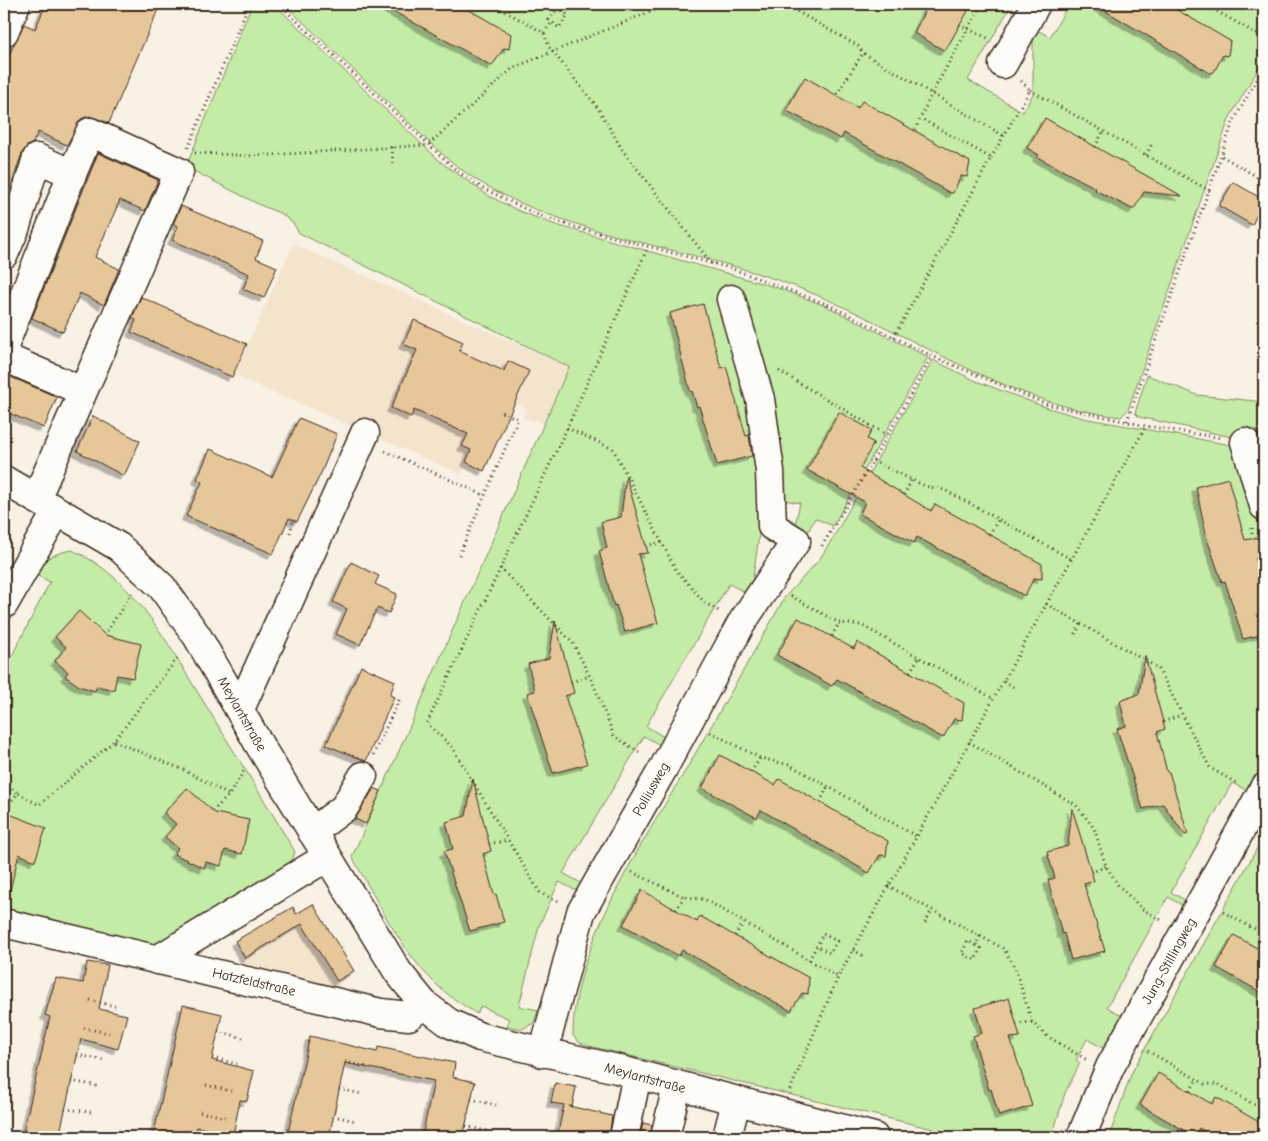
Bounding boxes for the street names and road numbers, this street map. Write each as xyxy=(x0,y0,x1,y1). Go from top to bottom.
street label: Meylantstraße xyxy=(214,673,270,755)
street label: Polliusweg xyxy=(629,759,673,819)
street label: Jung-Stillingweg xyxy=(1138,915,1200,1007)
street label: Hatzfeldstraße xyxy=(211,964,297,1000)
street label: Meylantstraße xyxy=(602,1059,688,1097)

